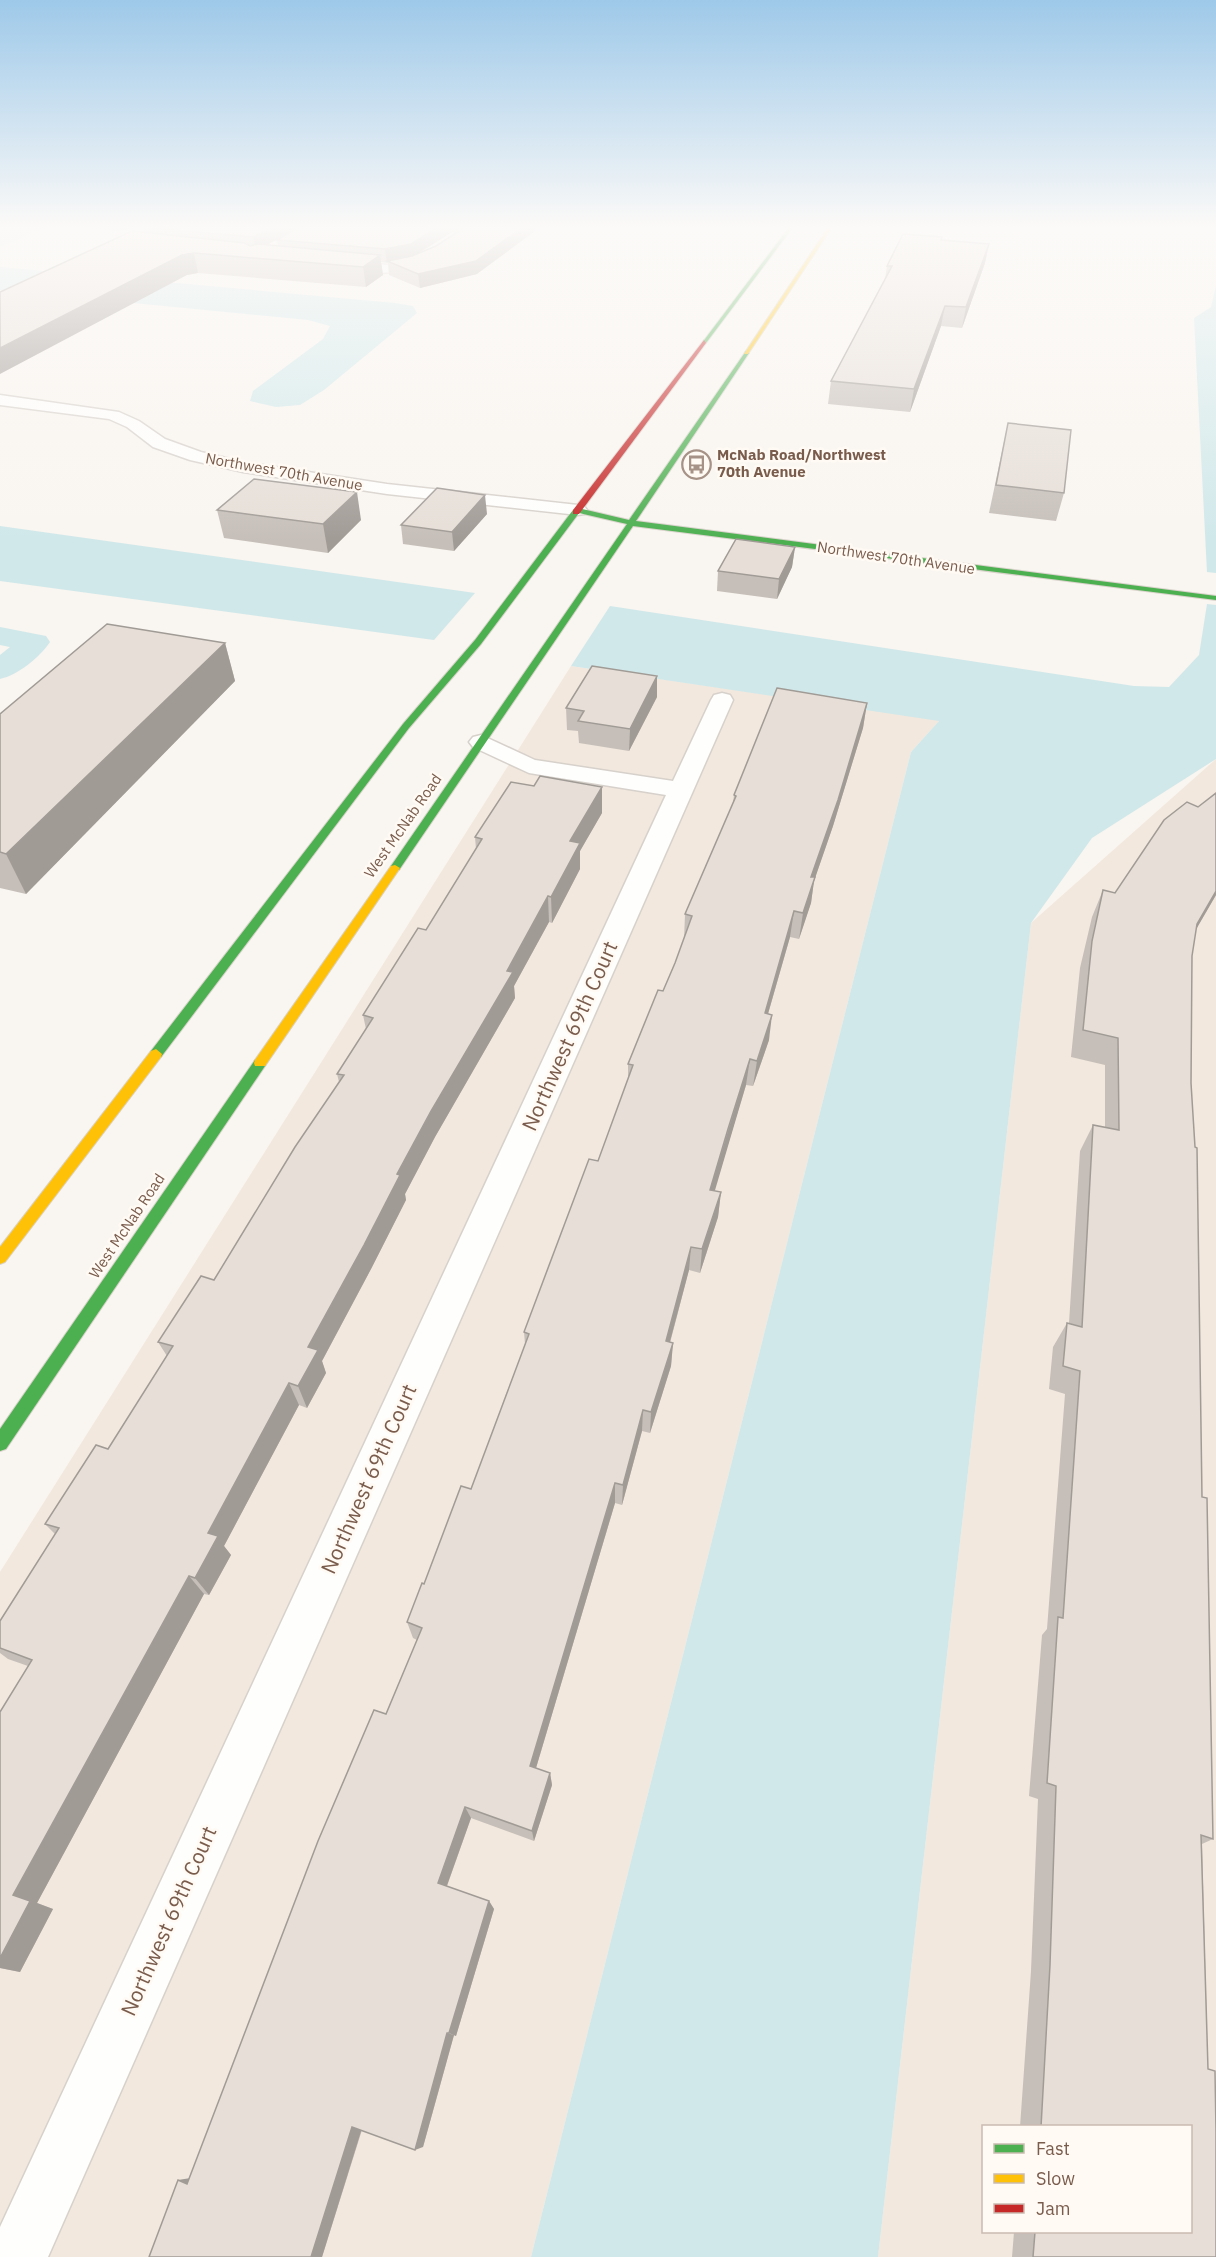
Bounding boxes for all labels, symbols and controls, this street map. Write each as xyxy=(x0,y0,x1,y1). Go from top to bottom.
place label: McNab Road/Northwest 70th Avenue xyxy=(717,445,886,481)
street label: Northwest 70th Avenue xyxy=(204,448,364,495)
bus stop icon: McNab Road/Northwest 70th Avenue xyxy=(680,448,712,480)
street label: Northwest 70th Avenue xyxy=(816,537,976,578)
street label: West McNab Road xyxy=(360,770,445,881)
street label: Northwest 69th Court xyxy=(515,936,624,1135)
street label: West McNab Road xyxy=(84,1170,169,1282)
street label: Northwest 69th Court xyxy=(314,1379,423,1578)
street label: Northwest 69th Court xyxy=(114,1821,223,2020)
legend xyxy=(982,2125,1192,2233)
text: Fast xyxy=(1036,2137,1070,2160)
text: Slow xyxy=(1036,2167,1075,2190)
text: Jam xyxy=(1036,2197,1071,2220)

